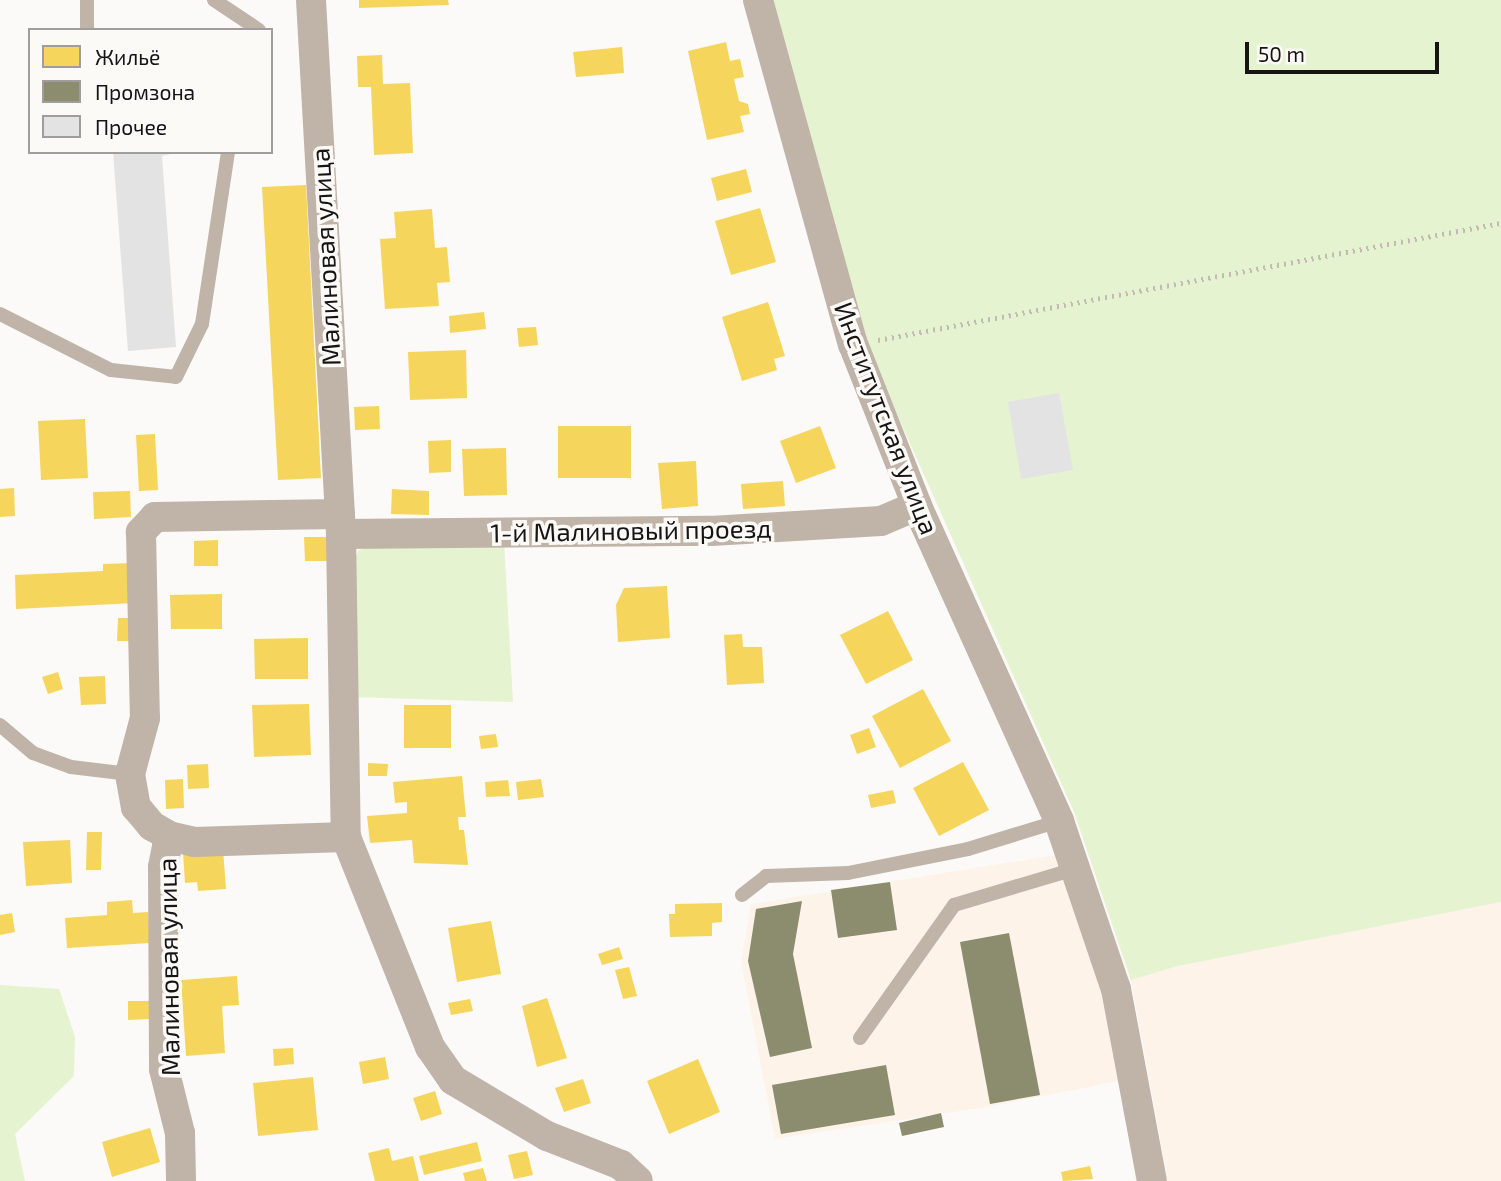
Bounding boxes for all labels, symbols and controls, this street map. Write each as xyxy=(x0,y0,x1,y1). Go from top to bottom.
legend xyxy=(28,28,273,154)
scale bar xyxy=(1249,28,1443,72)
text: 50 m xyxy=(1258,41,1305,66)
text: Жильё xyxy=(95,44,160,69)
text: Промзона xyxy=(95,79,195,104)
text: Прочее xyxy=(95,114,167,139)
street label: Малиновая улица xyxy=(304,147,346,367)
street label: Институтская улица xyxy=(828,297,946,539)
street label: 1-й Малиновый проезд xyxy=(490,512,772,548)
street label: Малиновая улица xyxy=(150,858,186,1076)

